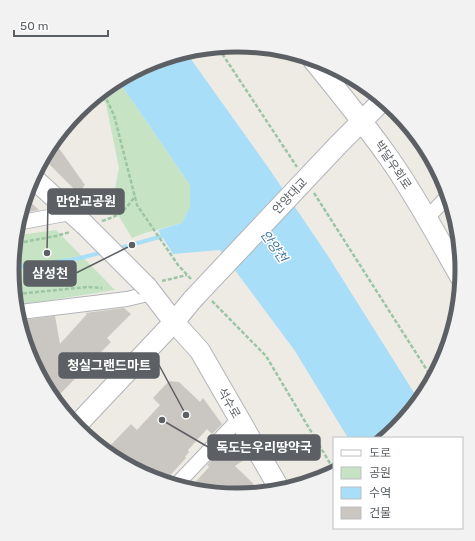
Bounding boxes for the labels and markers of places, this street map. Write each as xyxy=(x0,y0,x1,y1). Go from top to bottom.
callout: 만안교공원 xyxy=(48,189,124,214)
callout: 삼성천 xyxy=(24,261,76,286)
callout: 청실그랜드마트 xyxy=(59,353,159,378)
callout: 독도는우리땅약국 xyxy=(208,435,320,460)

